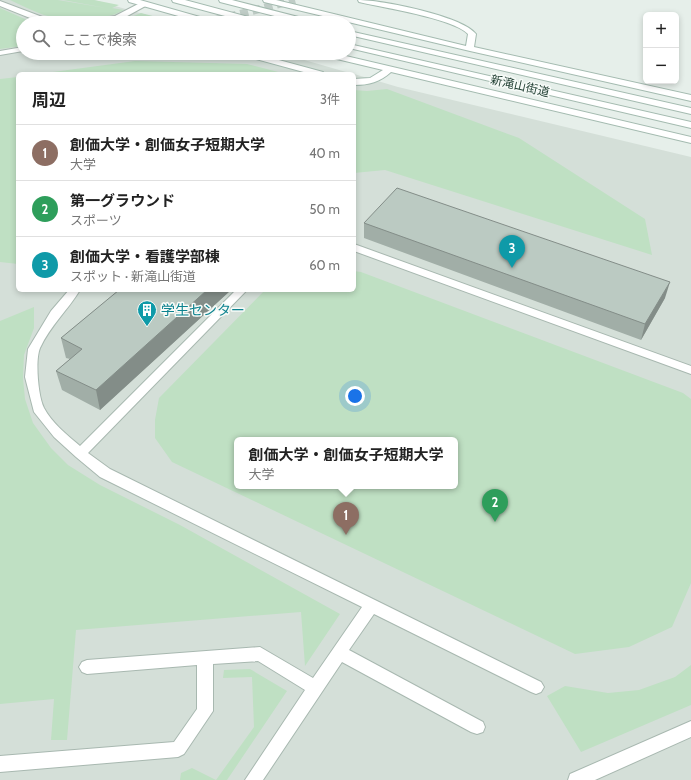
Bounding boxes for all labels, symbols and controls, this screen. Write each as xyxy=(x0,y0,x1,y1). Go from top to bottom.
map controls xyxy=(643,12,679,84)
button: + xyxy=(643,12,679,48)
search box xyxy=(16,16,356,60)
icon: search xyxy=(30,27,52,49)
text: ここで検索 xyxy=(62,31,137,49)
button: − xyxy=(643,48,679,84)
street label: 新滝山街道 xyxy=(489,71,551,100)
text: 周辺 xyxy=(32,90,66,110)
text: 3件 xyxy=(320,91,340,107)
text: 創価大学・創価女子短期大学 xyxy=(70,136,265,154)
text: 1 xyxy=(43,145,47,161)
text: 40 m xyxy=(309,145,340,161)
text: 大学 xyxy=(70,156,96,172)
text: 第一グラウンド xyxy=(70,192,175,210)
text: 2 xyxy=(42,201,48,217)
text: 50 m xyxy=(310,201,340,217)
text: スポーツ xyxy=(70,212,122,228)
pin: 3 xyxy=(499,235,525,268)
text: 創価大学・看護学部棟 xyxy=(70,248,220,266)
text: 3 xyxy=(41,257,49,273)
text: 60 m xyxy=(309,257,340,273)
text: スポット · 新滝山街道 xyxy=(70,268,196,284)
building icon: 学生センター xyxy=(136,299,158,327)
place label: 学生センター xyxy=(161,301,245,319)
your location xyxy=(345,386,365,406)
popup xyxy=(234,437,458,489)
text: 創価大学・創価女子短期大学 xyxy=(248,446,444,464)
text: 大学 xyxy=(248,466,275,482)
pin: 2 xyxy=(482,489,508,522)
pin: 1 xyxy=(333,502,359,535)

